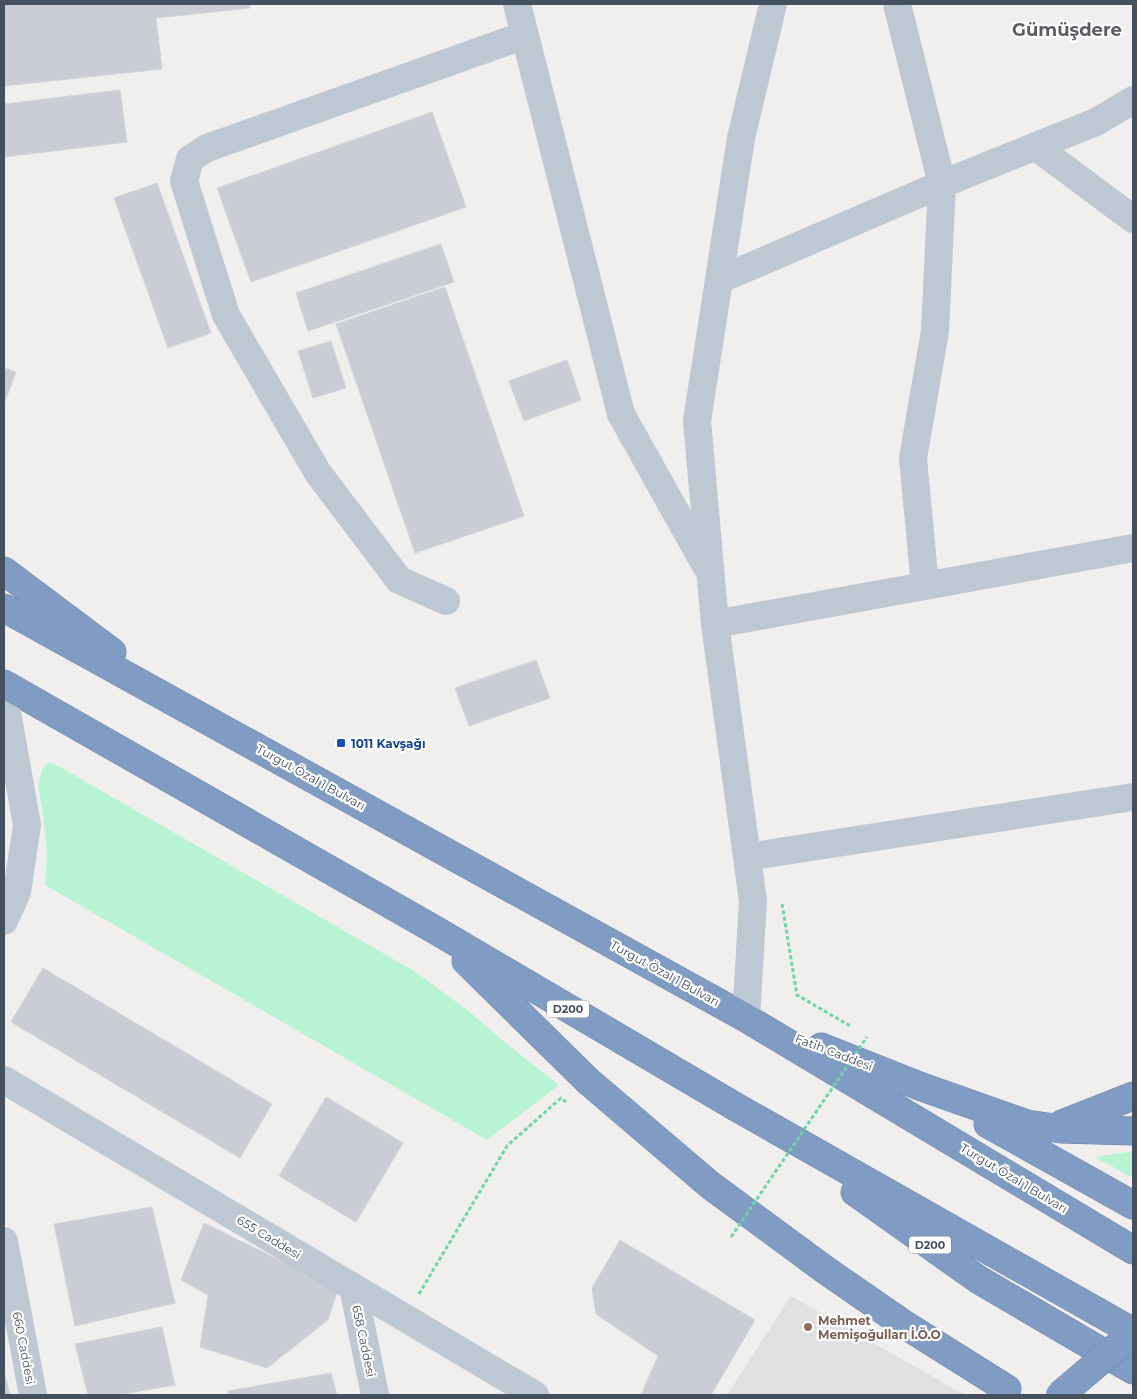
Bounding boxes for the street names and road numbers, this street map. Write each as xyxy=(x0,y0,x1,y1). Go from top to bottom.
street label: Turgut Özal 1 Bulvarı xyxy=(254,741,368,813)
street label: Turgut Özal 1 Bulvarı xyxy=(608,937,722,1009)
road number: D200 xyxy=(547,1001,589,1018)
street label: Fatih Caddesi xyxy=(793,1030,875,1074)
street label: Turgut Özal 1 Bulvarı xyxy=(958,1140,1070,1216)
street label: 655 Caddesi xyxy=(234,1212,304,1262)
road number: D200 xyxy=(909,1236,951,1254)
street label: 658 Caddesi xyxy=(349,1304,379,1378)
street label: 660 Caddesi xyxy=(10,1310,38,1386)

